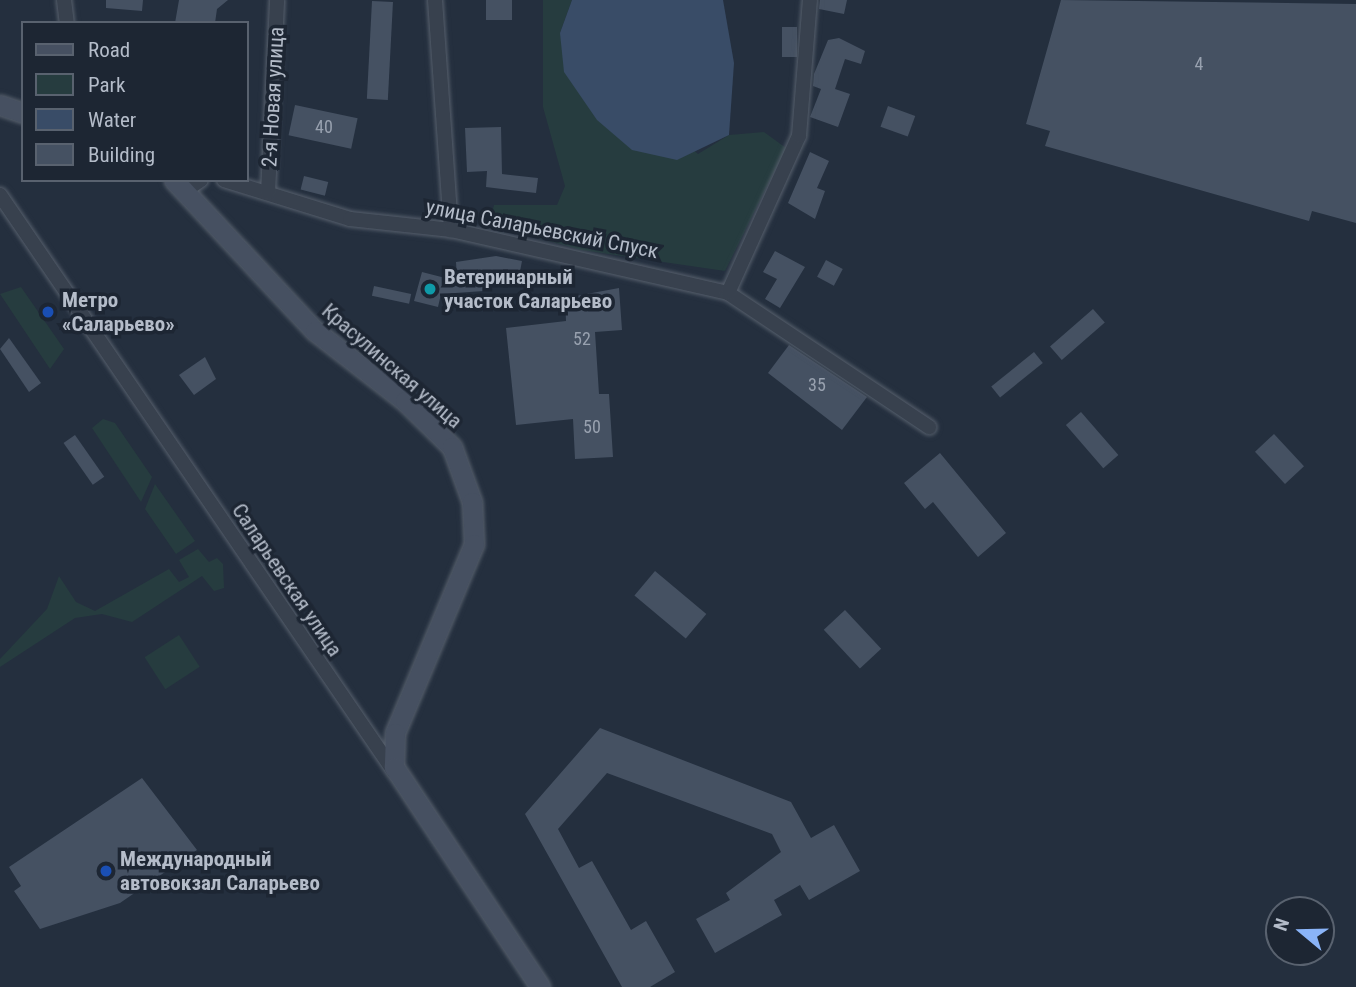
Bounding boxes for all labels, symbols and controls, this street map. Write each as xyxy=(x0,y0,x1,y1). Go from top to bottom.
legend xyxy=(21,21,248,182)
street label: 2-я Новая улица xyxy=(257,26,289,168)
text: Road xyxy=(88,38,130,62)
house number: 4 xyxy=(1195,53,1203,75)
text: Park xyxy=(88,73,125,97)
text: Water xyxy=(88,108,136,132)
house number: 40 xyxy=(315,116,333,138)
text: Building xyxy=(88,143,155,167)
street label: улица Саларьевский Спуск xyxy=(424,194,660,264)
place label: Ветеринарный участок Саларьево xyxy=(444,264,612,314)
marker: Ветеринарный участок Саларьево xyxy=(422,281,438,297)
place label: Метро «Саларьево» xyxy=(62,287,175,337)
street label: Красулинская улица xyxy=(317,298,467,434)
marker: Метро «Саларьево» xyxy=(40,304,56,320)
house number: 52 xyxy=(573,328,591,350)
house number: 35 xyxy=(808,374,826,396)
house number: 50 xyxy=(583,416,601,438)
street label: Саларьевская улица xyxy=(226,499,348,661)
place label: Международный автовокзал Саларьево xyxy=(120,846,320,896)
marker: Международный автовокзал Саларьево xyxy=(98,863,114,879)
north arrow xyxy=(1265,896,1335,966)
text: N xyxy=(1269,915,1294,934)

